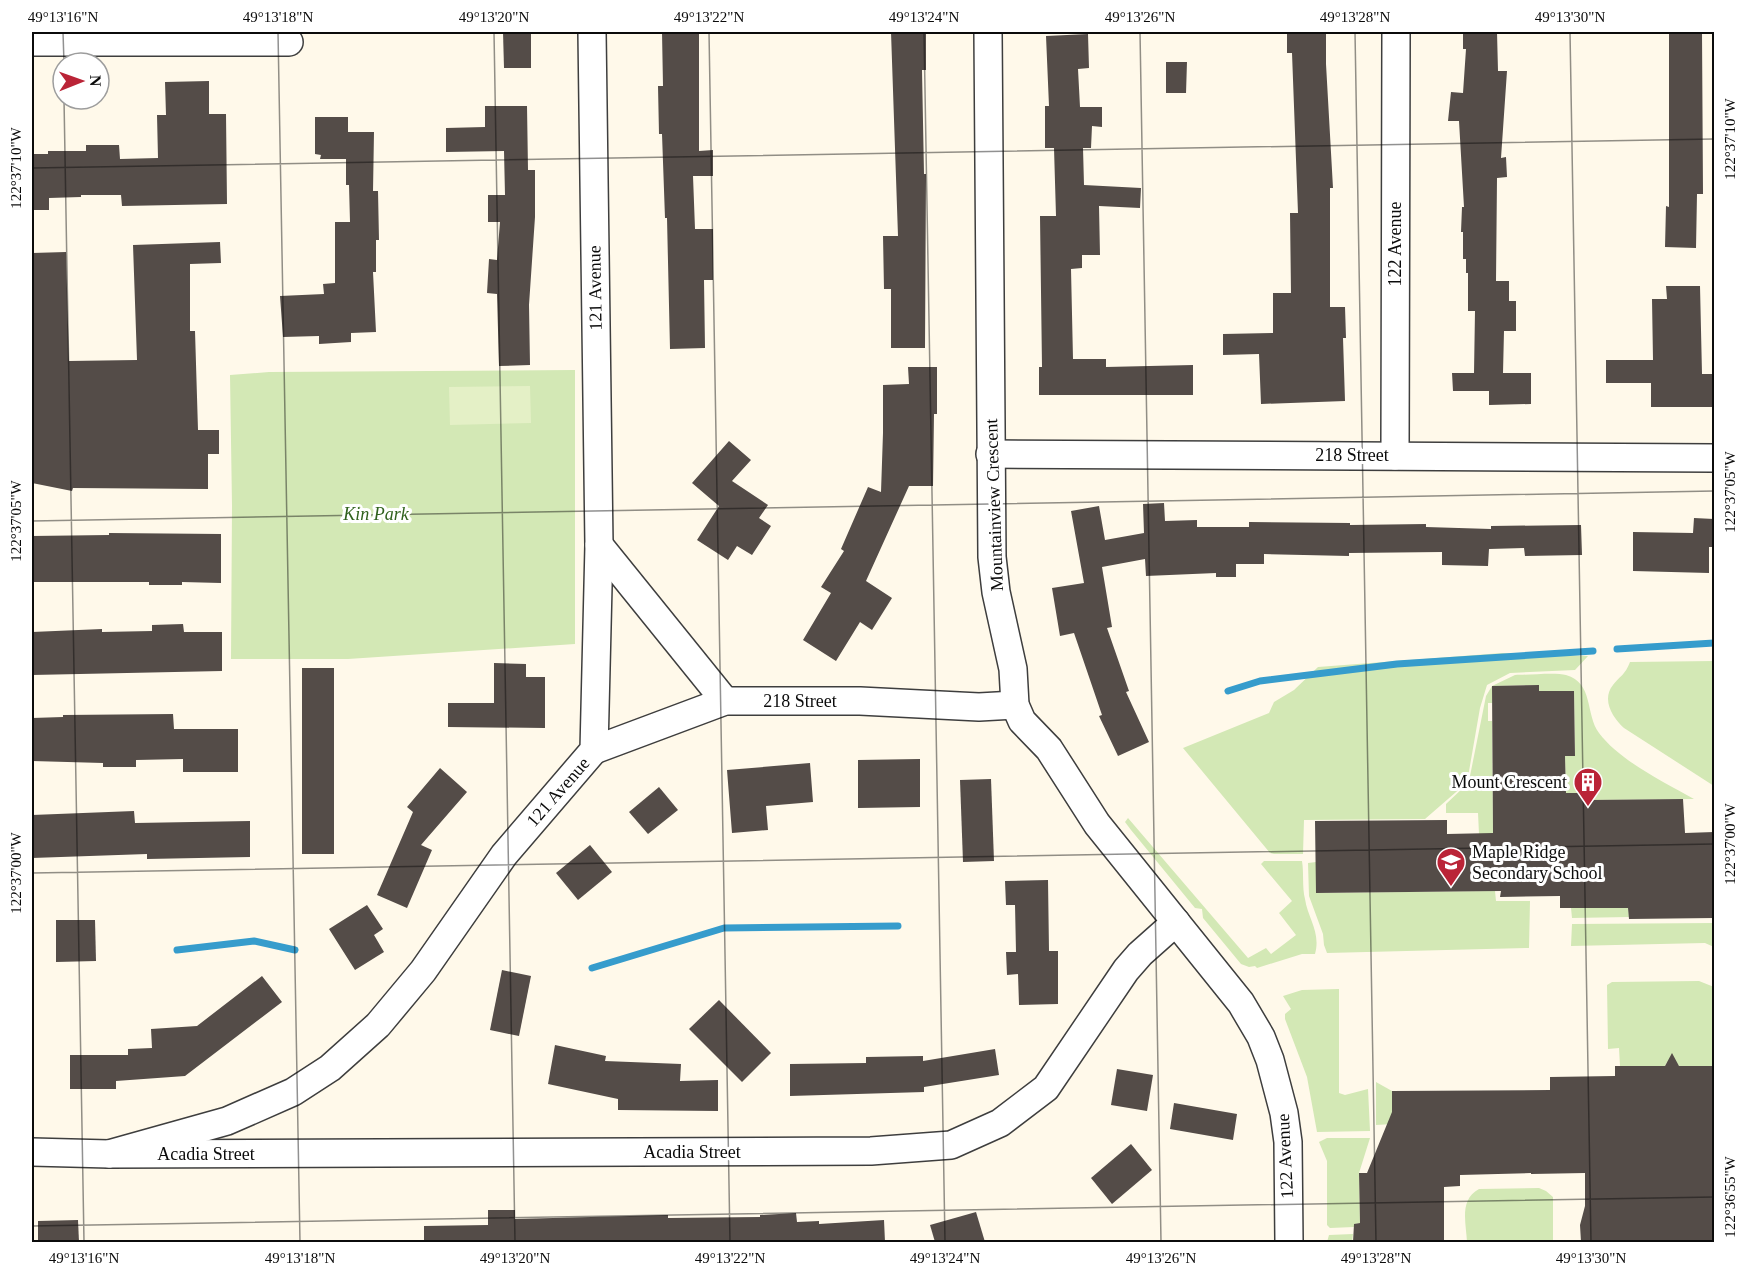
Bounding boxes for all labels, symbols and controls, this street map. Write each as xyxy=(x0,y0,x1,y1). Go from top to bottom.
text: 49°13'16"N xyxy=(28,9,98,25)
text: 49°13'18"N xyxy=(243,9,313,25)
text: 49°13'20"N xyxy=(459,9,529,25)
text: 49°13'22"N xyxy=(674,9,744,25)
text: 49°13'24"N xyxy=(889,9,959,25)
text: 49°13'26"N xyxy=(1105,9,1175,25)
text: 49°13'28"N xyxy=(1320,9,1390,25)
text: 49°13'30"N xyxy=(1535,9,1605,25)
north arrow xyxy=(51,51,111,111)
text: N xyxy=(87,75,104,87)
text: 122°37'10"W xyxy=(1722,97,1738,180)
text: 122°37'10"W xyxy=(8,126,24,209)
street label: 122 Avenue xyxy=(1385,201,1405,287)
street label: 121 Avenue xyxy=(584,245,606,331)
street label: Mountainview Crescent xyxy=(981,418,1007,592)
street label: 218 Street xyxy=(1315,445,1389,465)
text: 122°37'05"W xyxy=(1722,450,1738,533)
text: 122°37'05"W xyxy=(8,479,24,562)
park label: Kin Park xyxy=(342,504,410,524)
street label: 218 Street xyxy=(763,691,837,711)
street label: 121 Avenue xyxy=(523,753,593,831)
building icon: Mount Crescent xyxy=(1572,766,1604,808)
place label: Mount Crescent xyxy=(1452,772,1567,792)
text: 122°37'00"W xyxy=(1722,802,1738,885)
text: 122°37'00"W xyxy=(8,831,24,914)
place label: Maple Ridge Secondary School xyxy=(1472,842,1602,883)
school or university icon: Maple Ridge Secondary School xyxy=(1435,846,1467,888)
street label: 122 Avenue xyxy=(1273,1113,1297,1199)
street label: Acadia Street xyxy=(643,1142,741,1162)
street label: Acadia Street xyxy=(157,1144,255,1164)
text: 122°36'55"W xyxy=(1722,1155,1738,1238)
text: 49°13'16"N xyxy=(49,1250,119,1266)
text: 49°13'18"N xyxy=(265,1250,335,1266)
text: 49°13'20"N xyxy=(480,1250,550,1266)
text: 49°13'22"N xyxy=(695,1250,765,1266)
text: 49°13'24"N xyxy=(910,1250,980,1266)
text: 49°13'26"N xyxy=(1126,1250,1196,1266)
text: 49°13'28"N xyxy=(1341,1250,1411,1266)
text: 49°13'30"N xyxy=(1556,1250,1626,1266)

